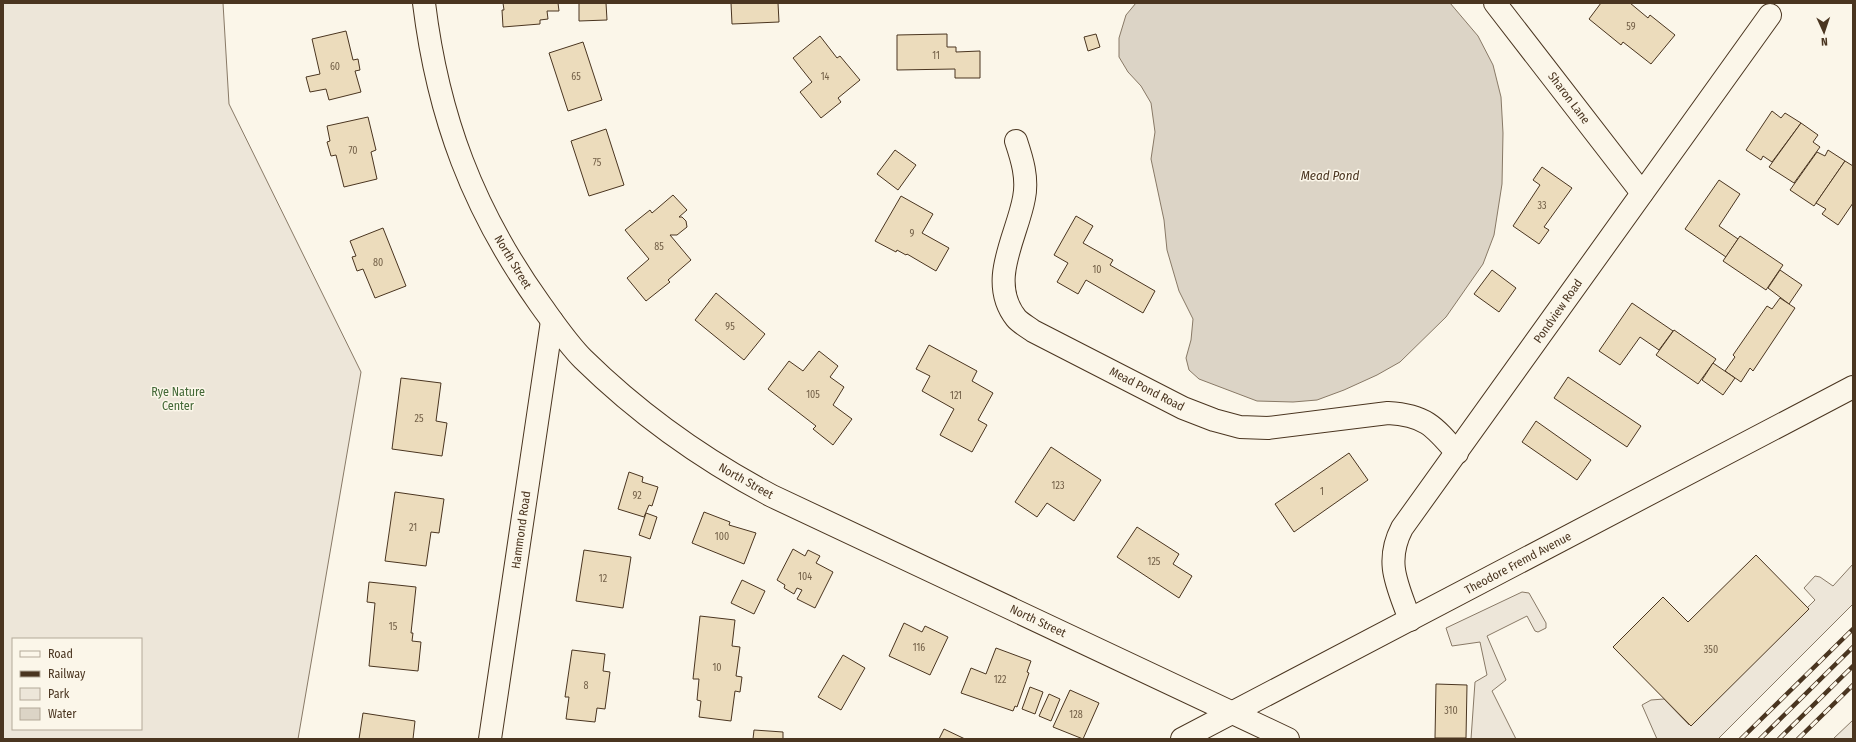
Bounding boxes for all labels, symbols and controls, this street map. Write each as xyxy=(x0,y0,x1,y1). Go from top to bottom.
north arrow xyxy=(1804,12,1844,52)
house number: 59 xyxy=(1626,21,1636,33)
text: N xyxy=(1821,35,1828,48)
house number: 11 xyxy=(932,50,940,62)
house number: 60 xyxy=(330,61,340,73)
street label: Sharon Lane xyxy=(1545,69,1593,127)
house number: 65 xyxy=(571,71,581,83)
house number: 14 xyxy=(821,71,830,83)
house number: 70 xyxy=(348,145,358,157)
house number: 75 xyxy=(593,157,602,169)
water label: Mead Pond xyxy=(1301,168,1359,183)
house number: 33 xyxy=(1537,200,1547,212)
house number: 9 xyxy=(910,228,915,240)
street label: North Street xyxy=(491,233,535,292)
house number: 85 xyxy=(654,241,664,253)
house number: 80 xyxy=(373,257,383,269)
house number: 10 xyxy=(1092,264,1102,276)
street label: Pondview Road xyxy=(1531,276,1585,346)
house number: 95 xyxy=(725,321,735,333)
street label: Mead Pond Road xyxy=(1107,364,1187,414)
park label: Rye Nature Center xyxy=(151,385,205,413)
house number: 105 xyxy=(806,389,820,401)
house number: 121 xyxy=(950,390,962,402)
house number: 25 xyxy=(415,413,424,425)
street label: North Street xyxy=(716,460,776,502)
house number: 123 xyxy=(1052,480,1065,492)
house number: 1 xyxy=(1320,486,1324,498)
street label: Hammond Road xyxy=(509,490,533,570)
house number: 92 xyxy=(632,490,642,502)
house number: 21 xyxy=(409,522,417,534)
street label: Theodore Fremd Avenue xyxy=(1462,529,1574,597)
house number: 100 xyxy=(715,531,729,543)
house number: 125 xyxy=(1148,556,1161,568)
house number: 104 xyxy=(798,571,812,583)
house number: 12 xyxy=(599,573,608,585)
street label: North Street xyxy=(1008,602,1068,640)
house number: 15 xyxy=(389,621,398,633)
legend xyxy=(12,638,142,730)
house number: 116 xyxy=(913,642,925,654)
house number: 350 xyxy=(1704,644,1718,656)
text: Road xyxy=(48,647,73,661)
house number: 10 xyxy=(712,662,722,674)
text: Railway xyxy=(48,667,86,681)
house number: 122 xyxy=(994,674,1007,686)
house number: 8 xyxy=(584,680,589,692)
text: Park xyxy=(48,687,70,701)
house number: 310 xyxy=(1444,705,1458,717)
text: Water xyxy=(48,707,77,721)
house number: 128 xyxy=(1069,709,1083,721)

